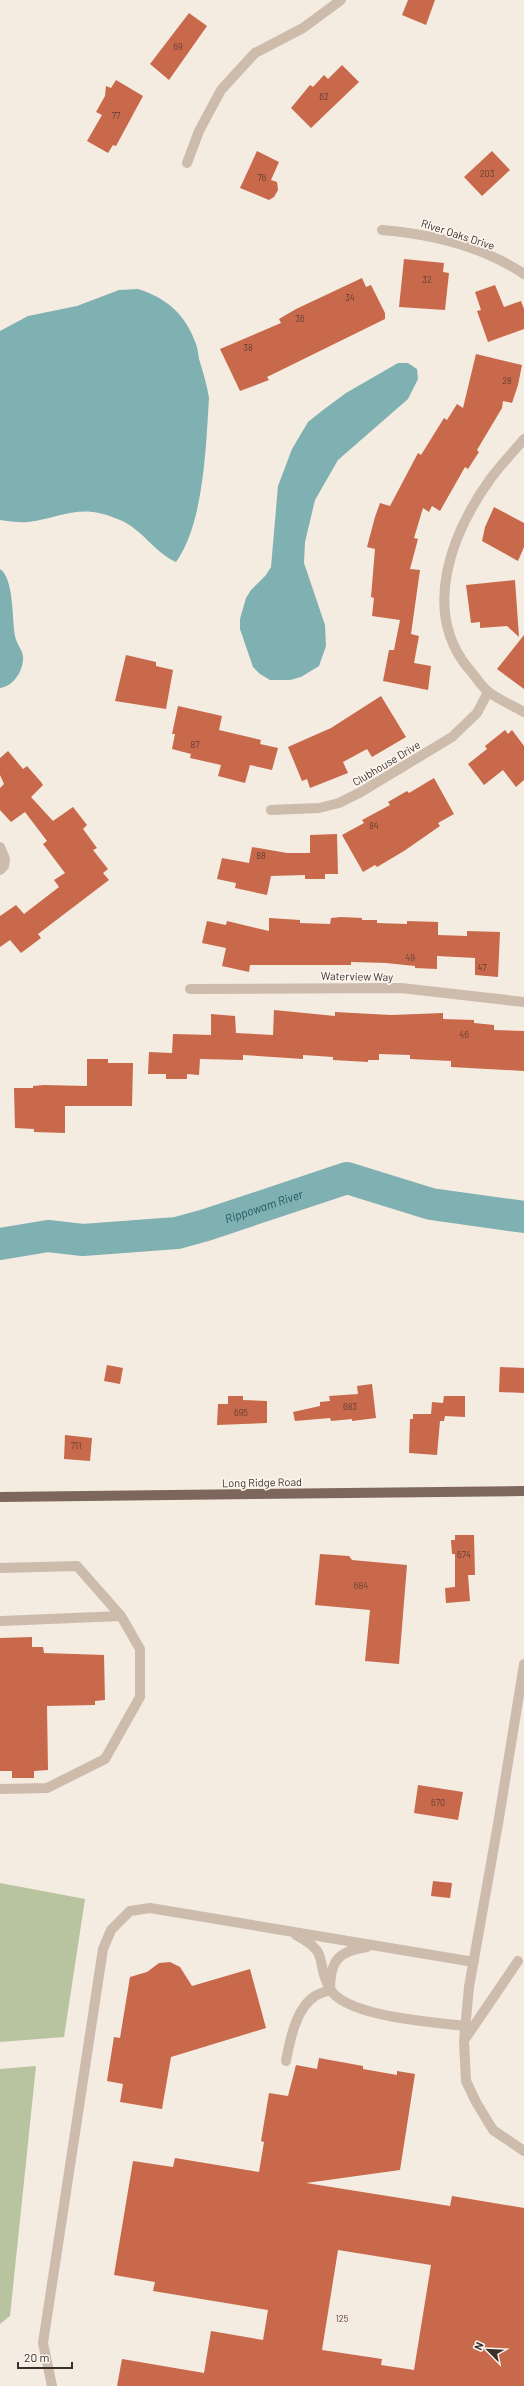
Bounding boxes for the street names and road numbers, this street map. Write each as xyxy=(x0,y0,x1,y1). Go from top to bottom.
street label: River Oaks Drive xyxy=(420,216,497,252)
street label: Clubhouse Drive xyxy=(350,738,422,788)
street label: Waterview Way xyxy=(321,969,393,983)
street label: Long Ridge Road xyxy=(222,1475,302,1489)

